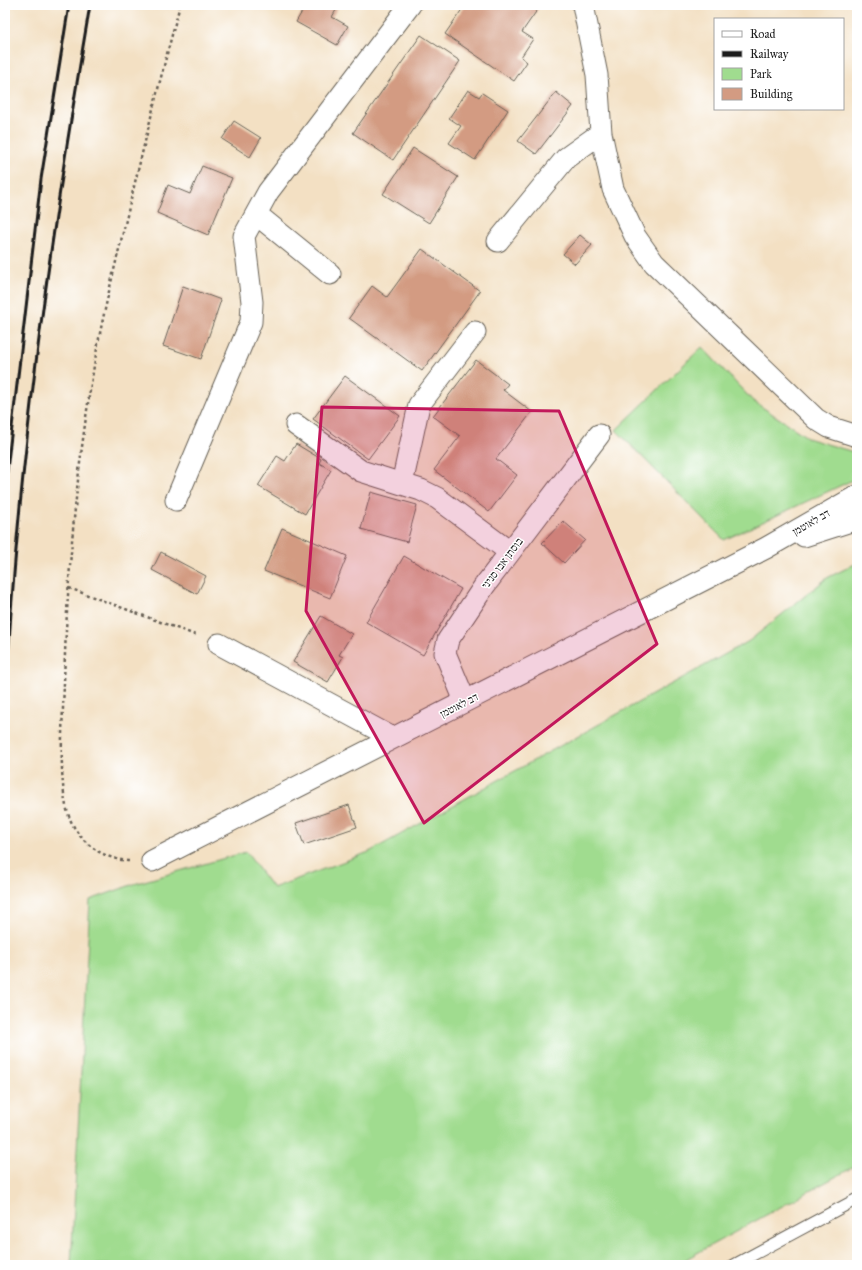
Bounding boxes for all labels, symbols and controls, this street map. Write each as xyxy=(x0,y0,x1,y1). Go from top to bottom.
legend xyxy=(714,18,844,110)
text: Road xyxy=(750,27,776,41)
text: Railway xyxy=(750,47,789,61)
text: Park xyxy=(750,67,772,81)
text: Building xyxy=(750,87,793,102)
street label: דב לאוטמן xyxy=(790,507,832,538)
street label: בוסתן אבו סניני xyxy=(479,535,526,591)
street label: דב לאוטמן xyxy=(438,690,481,721)

